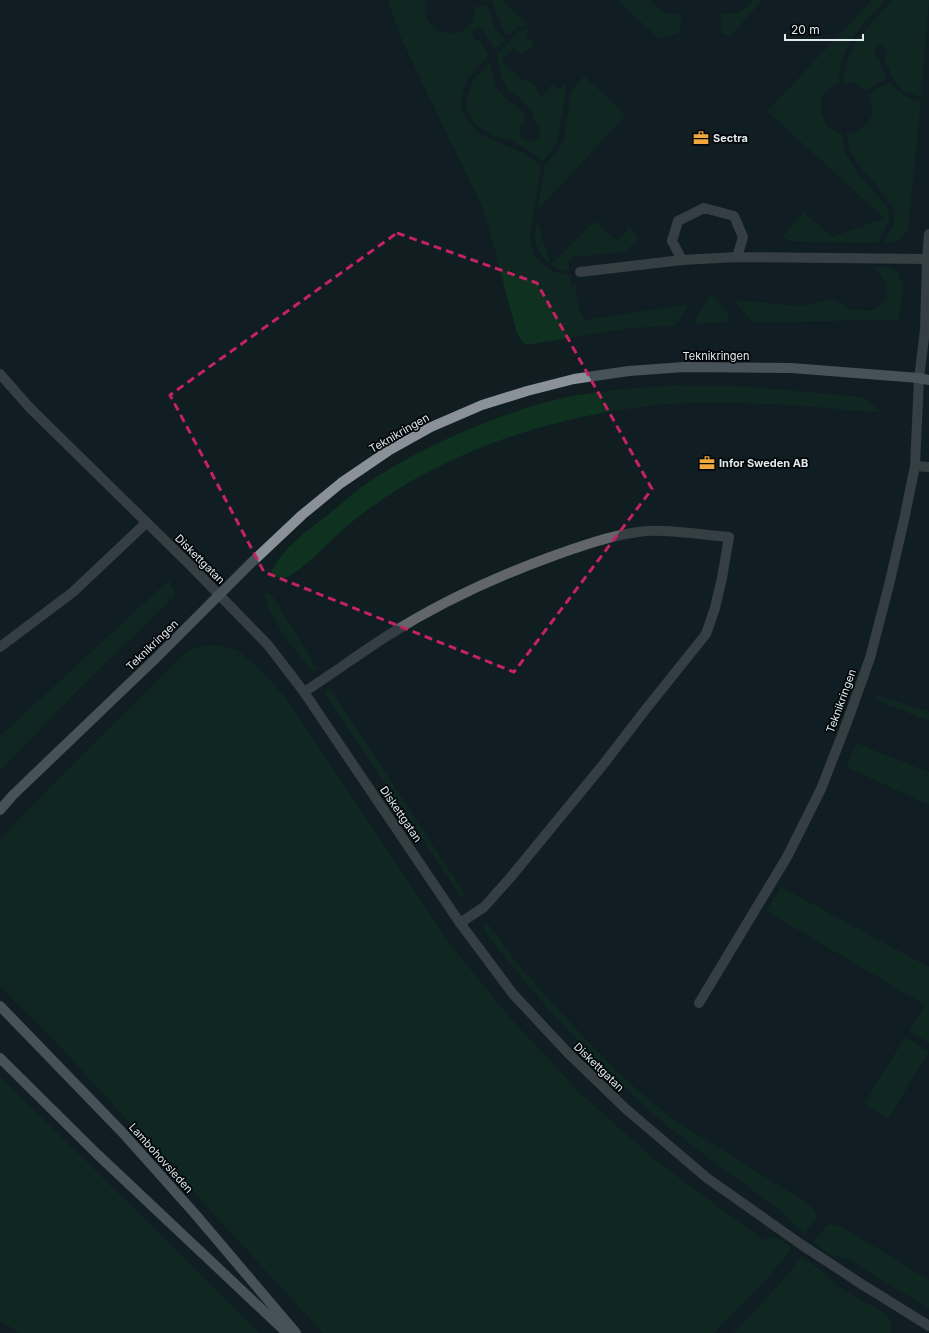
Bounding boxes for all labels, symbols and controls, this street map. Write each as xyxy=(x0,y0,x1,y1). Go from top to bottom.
scale bar xyxy=(785,16,863,42)
text: 20 m xyxy=(791,22,820,37)
office icon: Sectra xyxy=(692,129,710,147)
place label: Sectra xyxy=(713,131,748,145)
street label: Teknikringen xyxy=(682,349,750,363)
street label: Teknikringen xyxy=(366,410,432,456)
office icon: Infor Sweden AB xyxy=(698,454,716,472)
place label: Infor Sweden AB xyxy=(719,456,808,470)
street label: Diskettgatan xyxy=(172,531,228,587)
street label: Teknikringen xyxy=(123,617,181,673)
street label: Teknikringen xyxy=(823,667,859,735)
street label: Diskettgatan xyxy=(377,783,425,845)
street label: Diskettgatan xyxy=(571,1039,627,1095)
street label: Lambohovsleden xyxy=(126,1120,196,1196)

